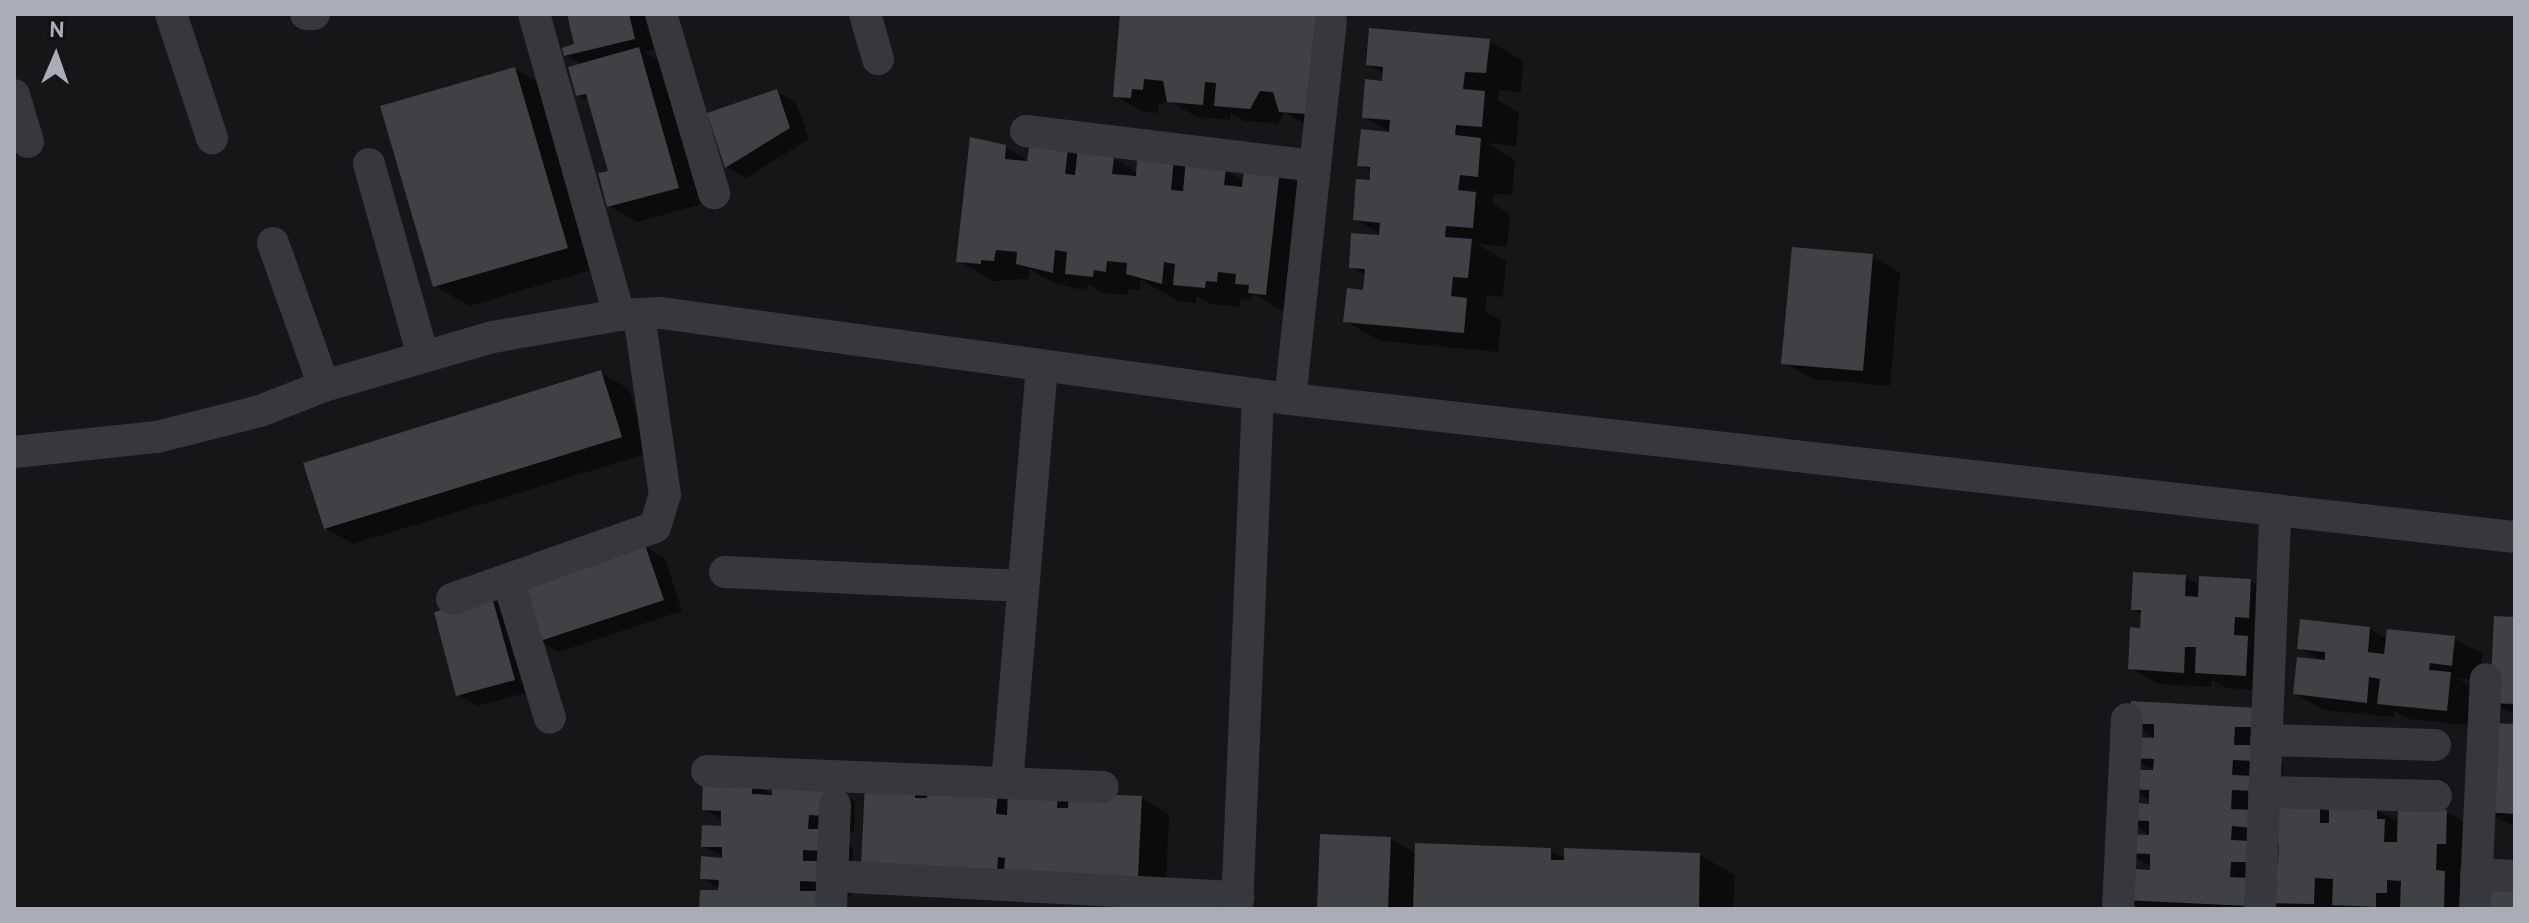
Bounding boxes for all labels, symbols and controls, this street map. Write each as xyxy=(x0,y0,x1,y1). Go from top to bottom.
north arrow xyxy=(16,16,96,96)
text: N xyxy=(48,18,65,45)

